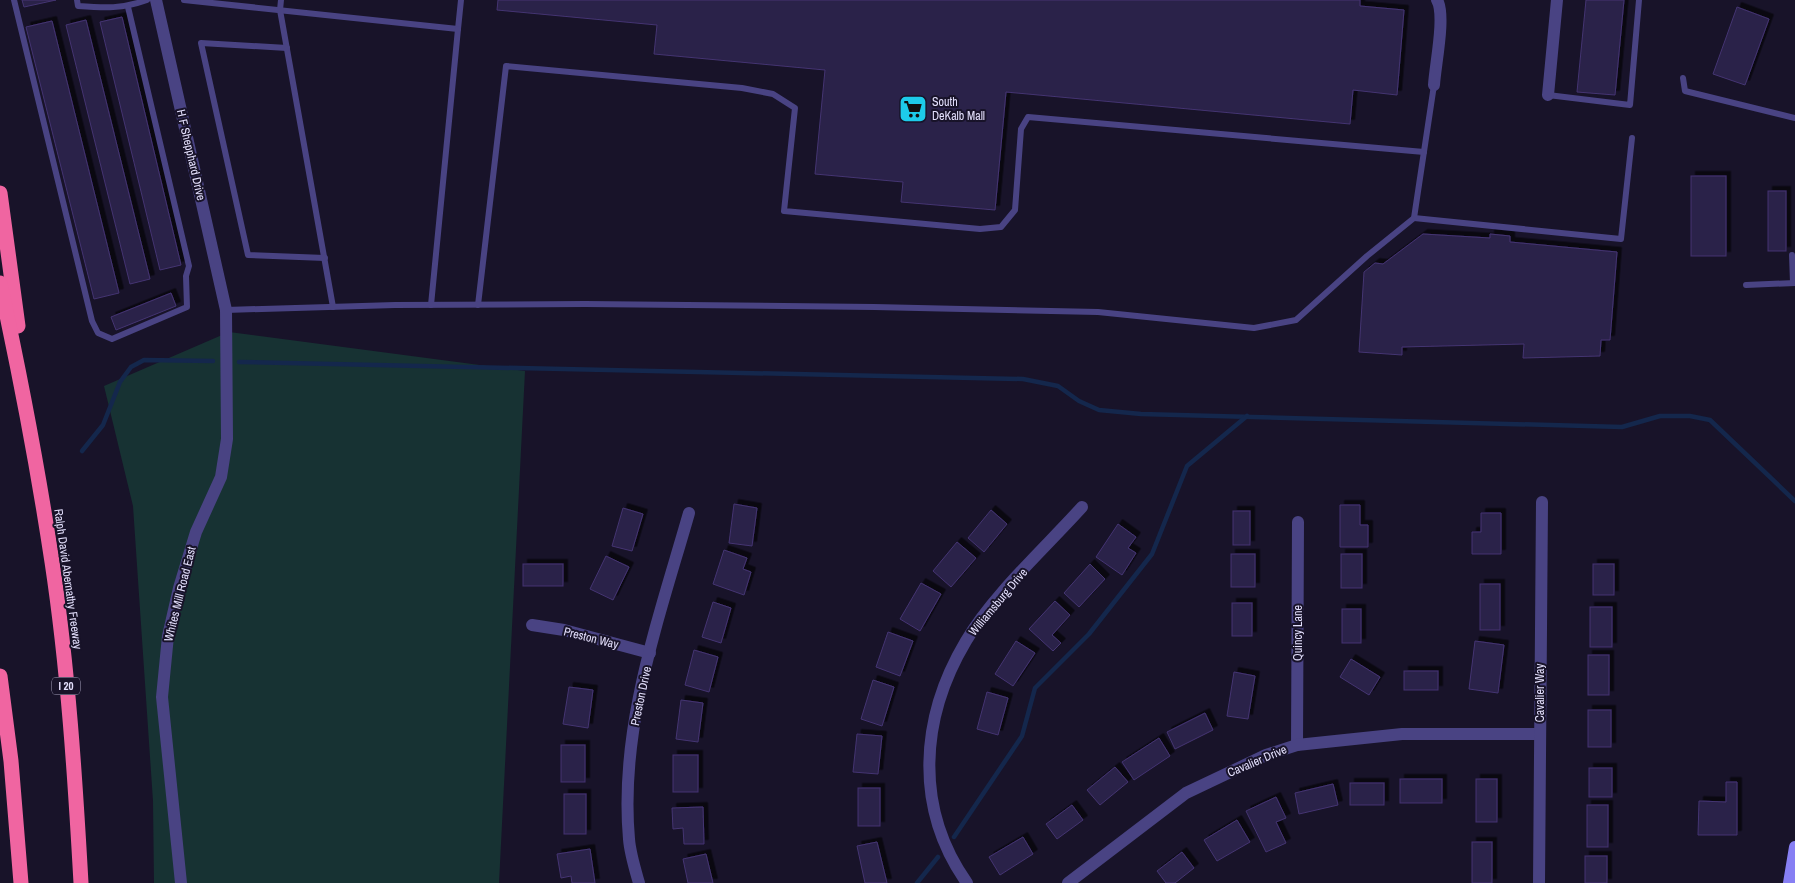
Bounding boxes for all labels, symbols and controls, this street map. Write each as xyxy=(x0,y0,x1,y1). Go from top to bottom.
supermarket icon: South DeKalb Mall xyxy=(898,94,928,124)
place label: South DeKalb Mall xyxy=(932,94,985,124)
street label: H F Shepphard Drive xyxy=(173,108,209,202)
street label: Ralph David Abernathy Freeway xyxy=(50,508,86,650)
street label: Whites Mill Road East xyxy=(160,545,200,643)
street label: Williamsburg Drive xyxy=(965,565,1031,639)
street label: Quincy Lane xyxy=(1290,605,1306,661)
street label: Preston Way xyxy=(562,623,620,653)
street label: Cavalier Way xyxy=(1532,664,1548,722)
street label: Preston Drive xyxy=(627,665,655,727)
road number: I 20 xyxy=(52,678,80,694)
street label: Cavalier Drive xyxy=(1225,741,1289,781)

